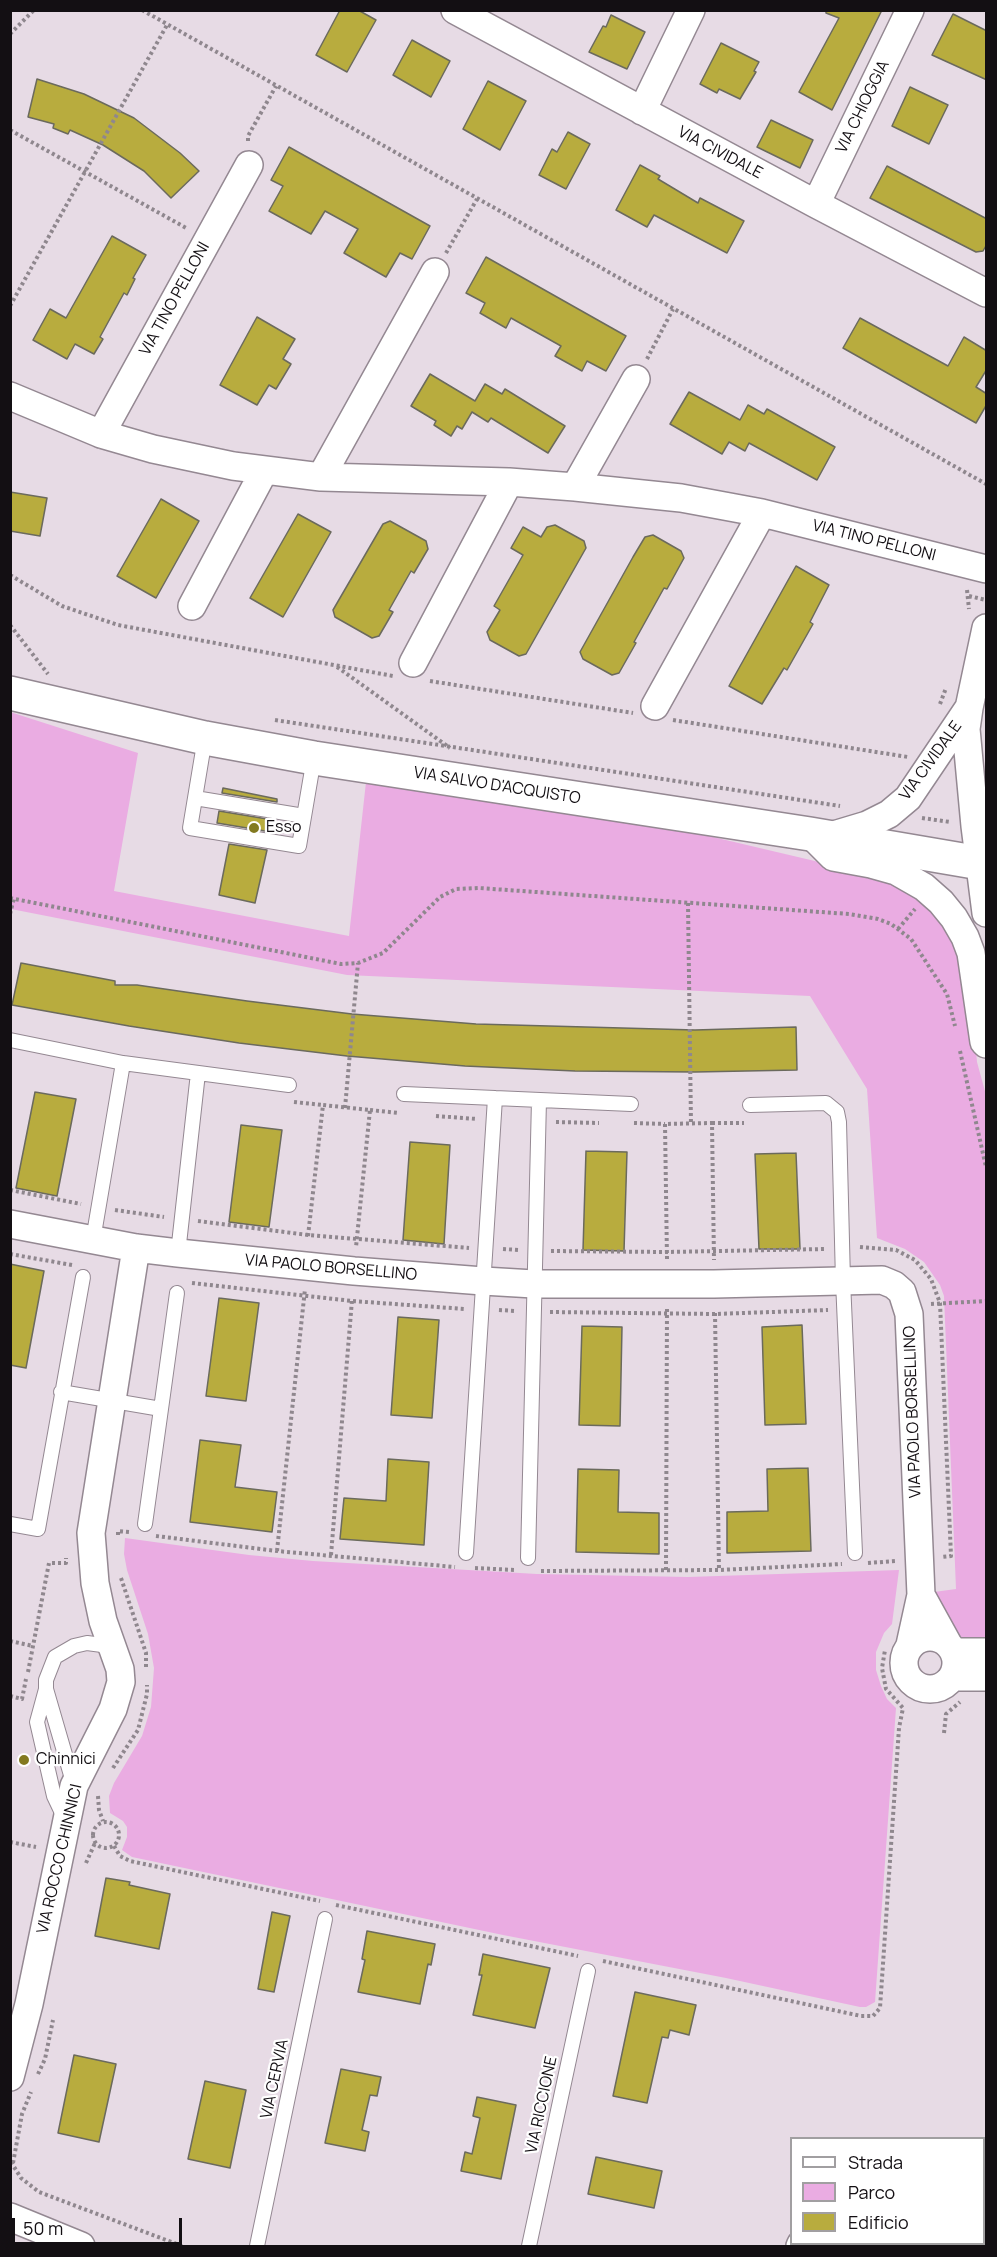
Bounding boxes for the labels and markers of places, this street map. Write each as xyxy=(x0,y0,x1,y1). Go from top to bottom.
place label: Esso xyxy=(266,818,301,838)
marker: Esso xyxy=(247,821,261,835)
place label: Chinnici xyxy=(36,1750,96,1770)
marker: Chinnici xyxy=(17,1753,31,1767)

